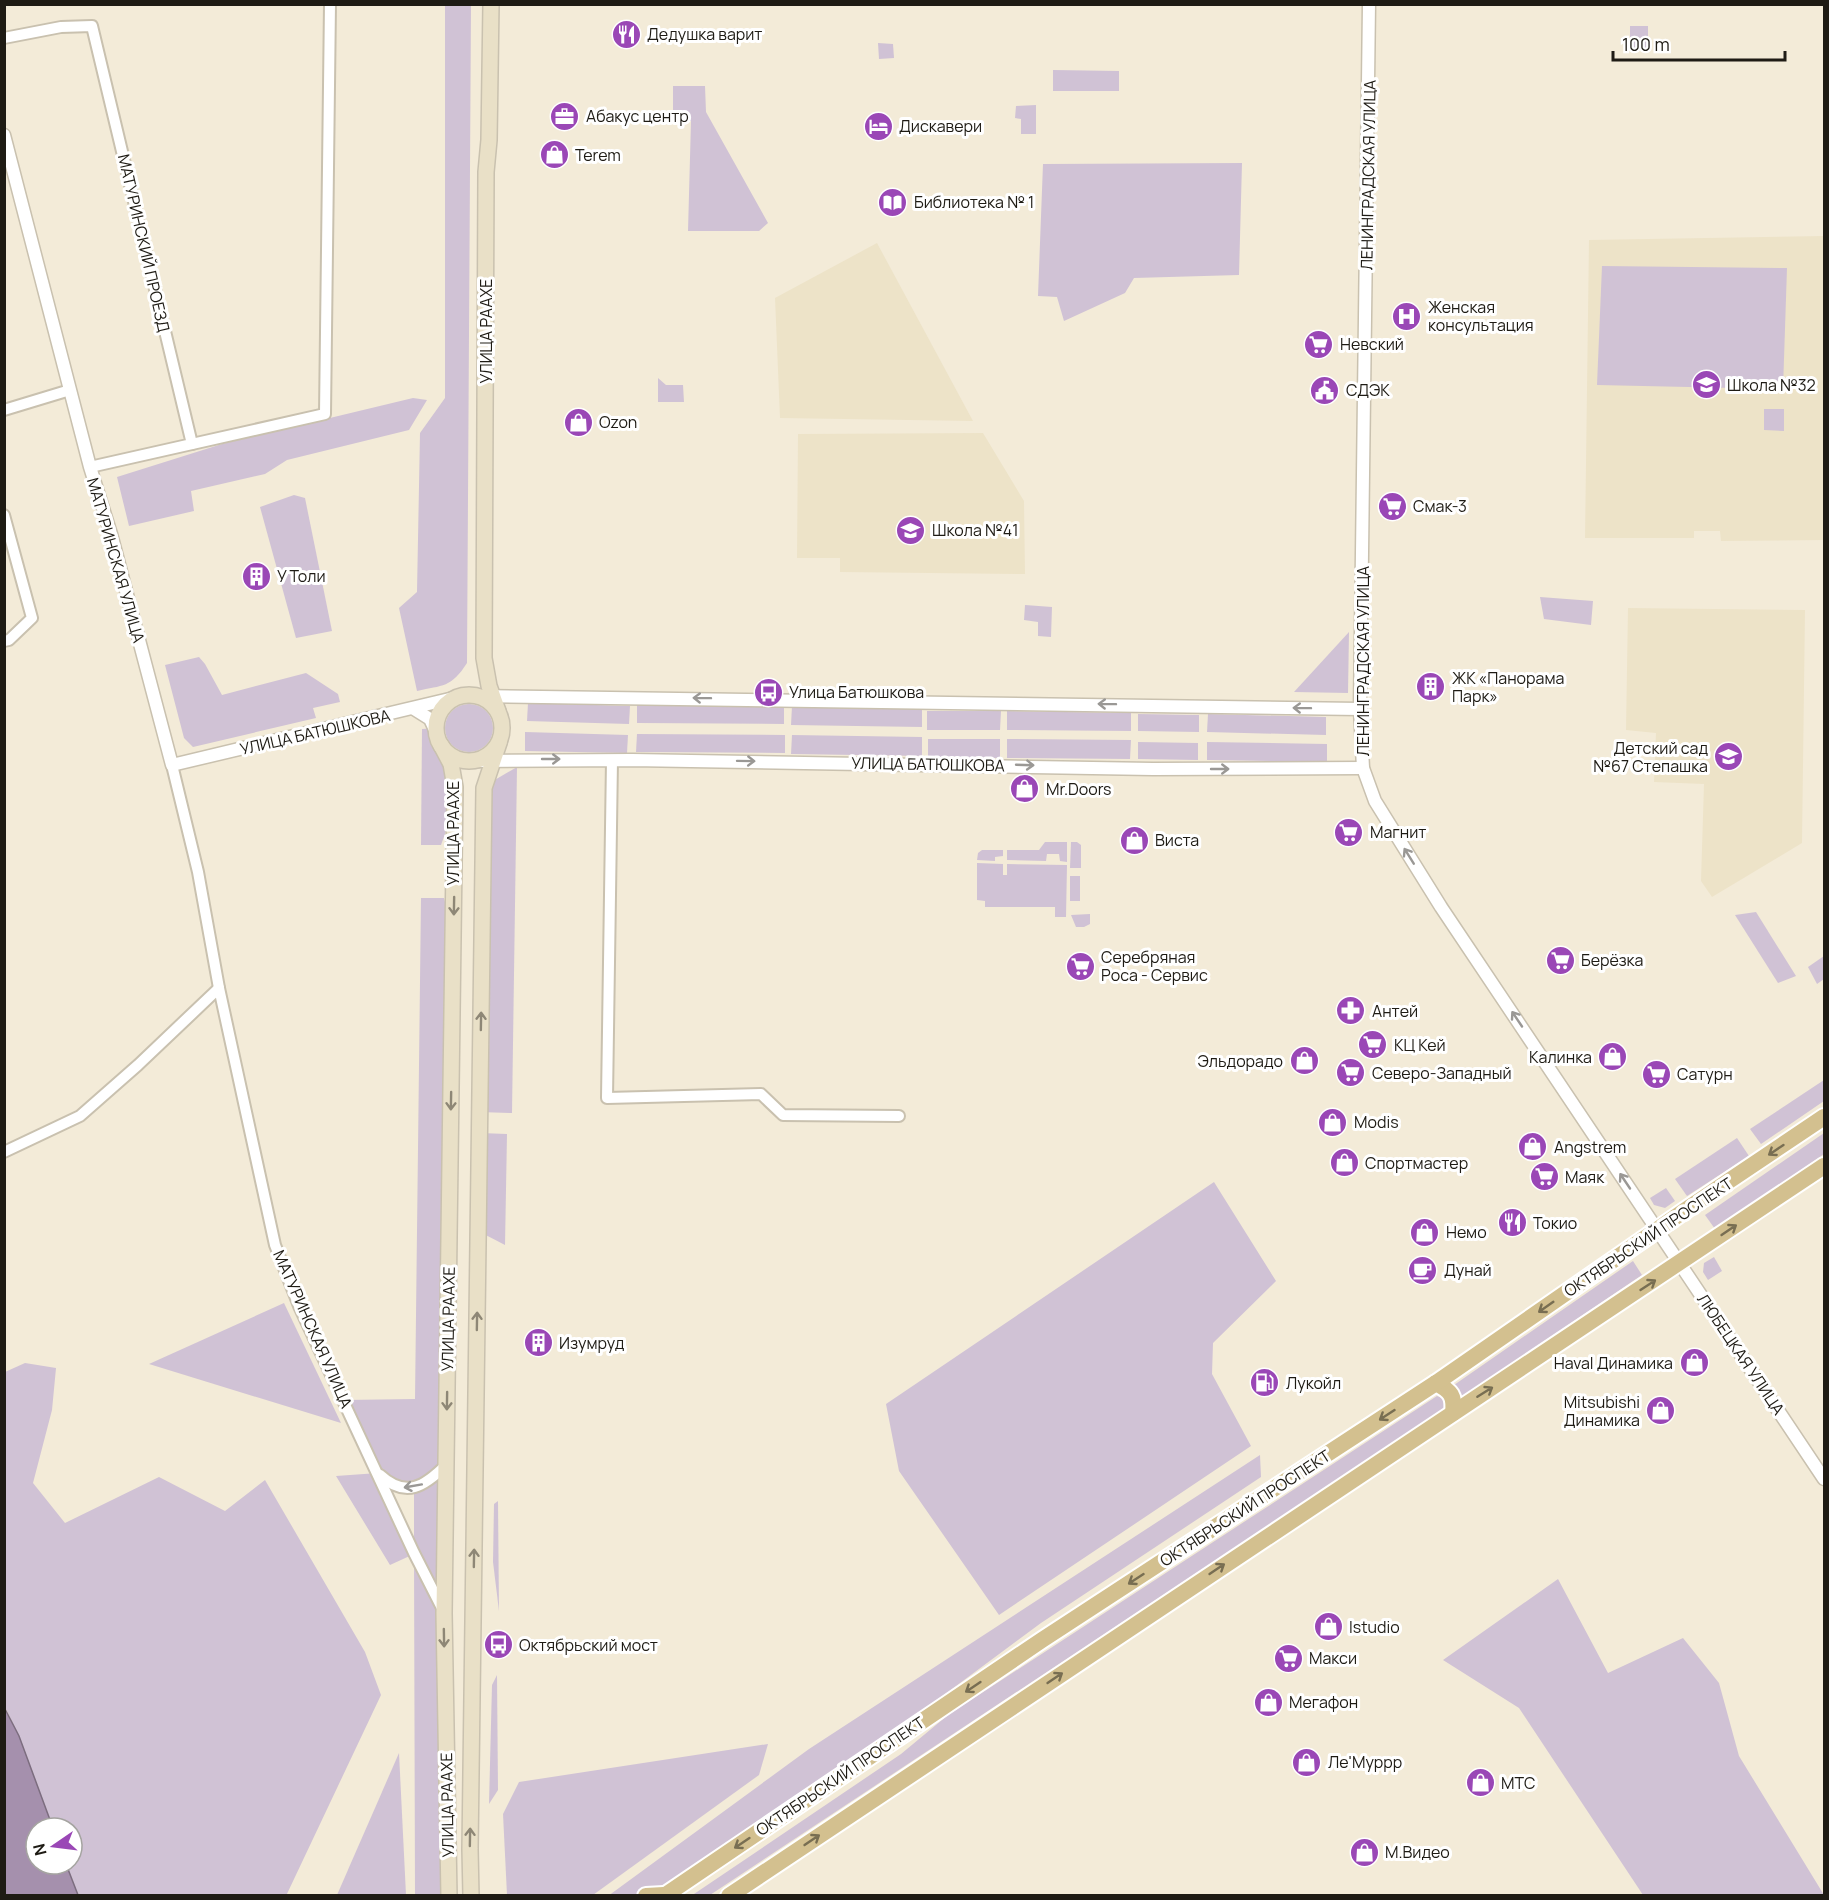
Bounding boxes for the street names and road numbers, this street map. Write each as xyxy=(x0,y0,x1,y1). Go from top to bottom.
street label: ЛЕНИНГРАДСКАЯ УЛИЦА xyxy=(1355,80,1381,270)
street label: МАТУРИНСКИЙ ПРОЕЗД xyxy=(113,152,175,334)
street label: УЛИЦА РААХЕ xyxy=(475,279,497,383)
street label: МАТУРИНСКАЯ УЛИЦА xyxy=(82,475,150,645)
street label: ЛЕНИНГРАДСКАЯ УЛИЦА xyxy=(1352,566,1374,756)
street label: УЛИЦА БАТЮШКОВА xyxy=(238,704,392,760)
street label: УЛИЦА БАТЮШКОВА xyxy=(851,752,1005,776)
street label: УЛИЦА РААХЕ xyxy=(442,781,464,885)
street label: ОКТЯБРЬСКИЙ ПРОСПЕКТ xyxy=(1559,1172,1737,1302)
street label: МАТУРИНСКАЯ УЛИЦА xyxy=(268,1247,358,1411)
street label: УЛИЦА РААХЕ xyxy=(436,1266,460,1372)
street label: ЛЮБЕЦКАЯ УЛИЦА xyxy=(1692,1289,1790,1419)
street label: ОКТЯБРЬСКИЙ ПРОСПЕКТ xyxy=(1156,1444,1335,1571)
street label: ОКТЯБРЬСКИЙ ПРОСПЕКТ xyxy=(751,1711,929,1841)
street label: УЛИЦА РААХЕ xyxy=(435,1752,459,1858)

